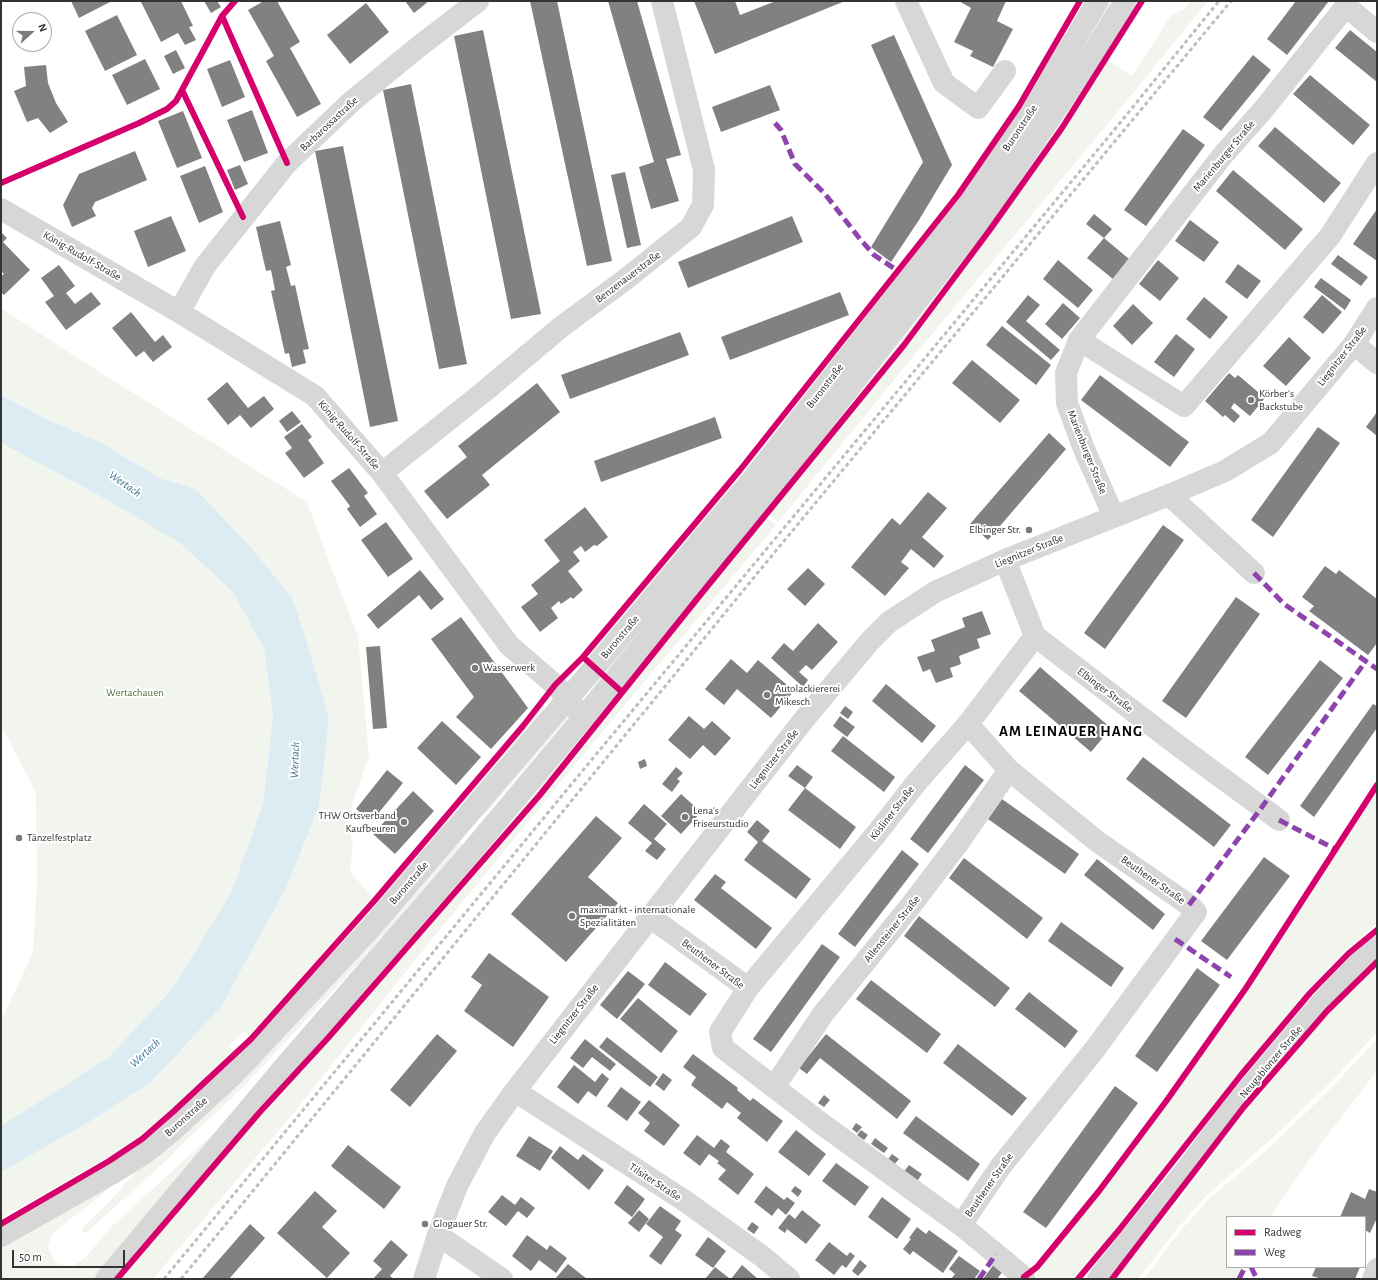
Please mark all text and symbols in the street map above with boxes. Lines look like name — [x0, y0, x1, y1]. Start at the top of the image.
north arrow — [12, 12, 52, 52]
text: N — [36, 22, 49, 33]
street label: Barbarossastraße — [297, 94, 361, 154]
street label: Buronstraße — [1000, 102, 1040, 154]
street label: Marienburger Straße — [1190, 118, 1258, 194]
street label: König-Rudolf-Straße — [41, 228, 123, 284]
street label: Benzenauerstraße — [593, 248, 663, 306]
street label: Liegnitzer Straße — [1314, 323, 1370, 389]
street label: Buronstraße — [803, 361, 847, 411]
place label: Körber's Backstube — [1259, 387, 1303, 413]
marker: Körber's Backstube — [1246, 395, 1256, 405]
street label: König-Rudolf-Straße — [315, 397, 383, 473]
street label: Marienburger Straße — [1064, 408, 1110, 496]
water label: Wertach — [106, 468, 144, 500]
place label: Elbinger Str. — [969, 523, 1021, 537]
marker: Elbinger Str. — [1024, 525, 1034, 535]
street label: Liegnitzer Straße — [993, 531, 1065, 571]
street label: Buronstraße — [598, 612, 642, 662]
place label: Wasserwerk — [483, 661, 535, 675]
marker: Wasserwerk — [470, 663, 480, 673]
street label: Elbinger Straße — [1075, 665, 1135, 715]
place label: Autolackiererei Mikesch — [775, 682, 840, 708]
park label: Wertachauen — [106, 686, 164, 700]
marker: Autolackiererei Mikesch — [762, 690, 772, 700]
district label: AM LEINAUER HANG — [999, 722, 1143, 740]
street label: Liegnitzer Straße — [746, 726, 802, 792]
water label: Wertach — [287, 741, 303, 779]
street label: Kösliner Straße — [867, 783, 917, 843]
place label: Lena's Friseurstudio — [693, 804, 749, 830]
place label: THW Ortsverband Kaufbeuren — [318, 809, 396, 835]
marker: Lena's Friseurstudio — [680, 812, 690, 822]
marker: THW Ortsverband Kaufbeuren — [399, 817, 409, 827]
place label: Tänzelfestplatz — [27, 831, 92, 845]
marker: Tänzelfestplatz — [14, 833, 24, 843]
street label: Beuthener Straße — [1118, 853, 1188, 907]
street label: Buronstraße — [387, 859, 431, 907]
street label: Allensteiner Straße — [861, 893, 923, 965]
place label: maximarkt - internationale Spezialitäten — [580, 903, 695, 929]
marker: maximarkt - internationale Spezialitäten — [567, 911, 577, 921]
street label: Beuthener Straße — [679, 936, 747, 992]
street label: Liegnitzer Straße — [546, 981, 602, 1047]
street label: Neugablonzer Straße — [1237, 1023, 1305, 1101]
water label: Wertach — [127, 1035, 163, 1071]
street label: Buronstraße — [162, 1094, 210, 1140]
street label: Beuthener Straße — [962, 1150, 1016, 1220]
street label: Tilsiter Straße — [626, 1160, 684, 1204]
legend — [1226, 1216, 1366, 1268]
place label: Glogauer Str. — [433, 1217, 488, 1231]
marker: Glogauer Str. — [420, 1219, 430, 1229]
text: Radweg — [1264, 1226, 1301, 1238]
scale bar — [14, 1242, 127, 1268]
text: Weg — [1264, 1246, 1285, 1258]
text: 50 m — [19, 1251, 42, 1263]

